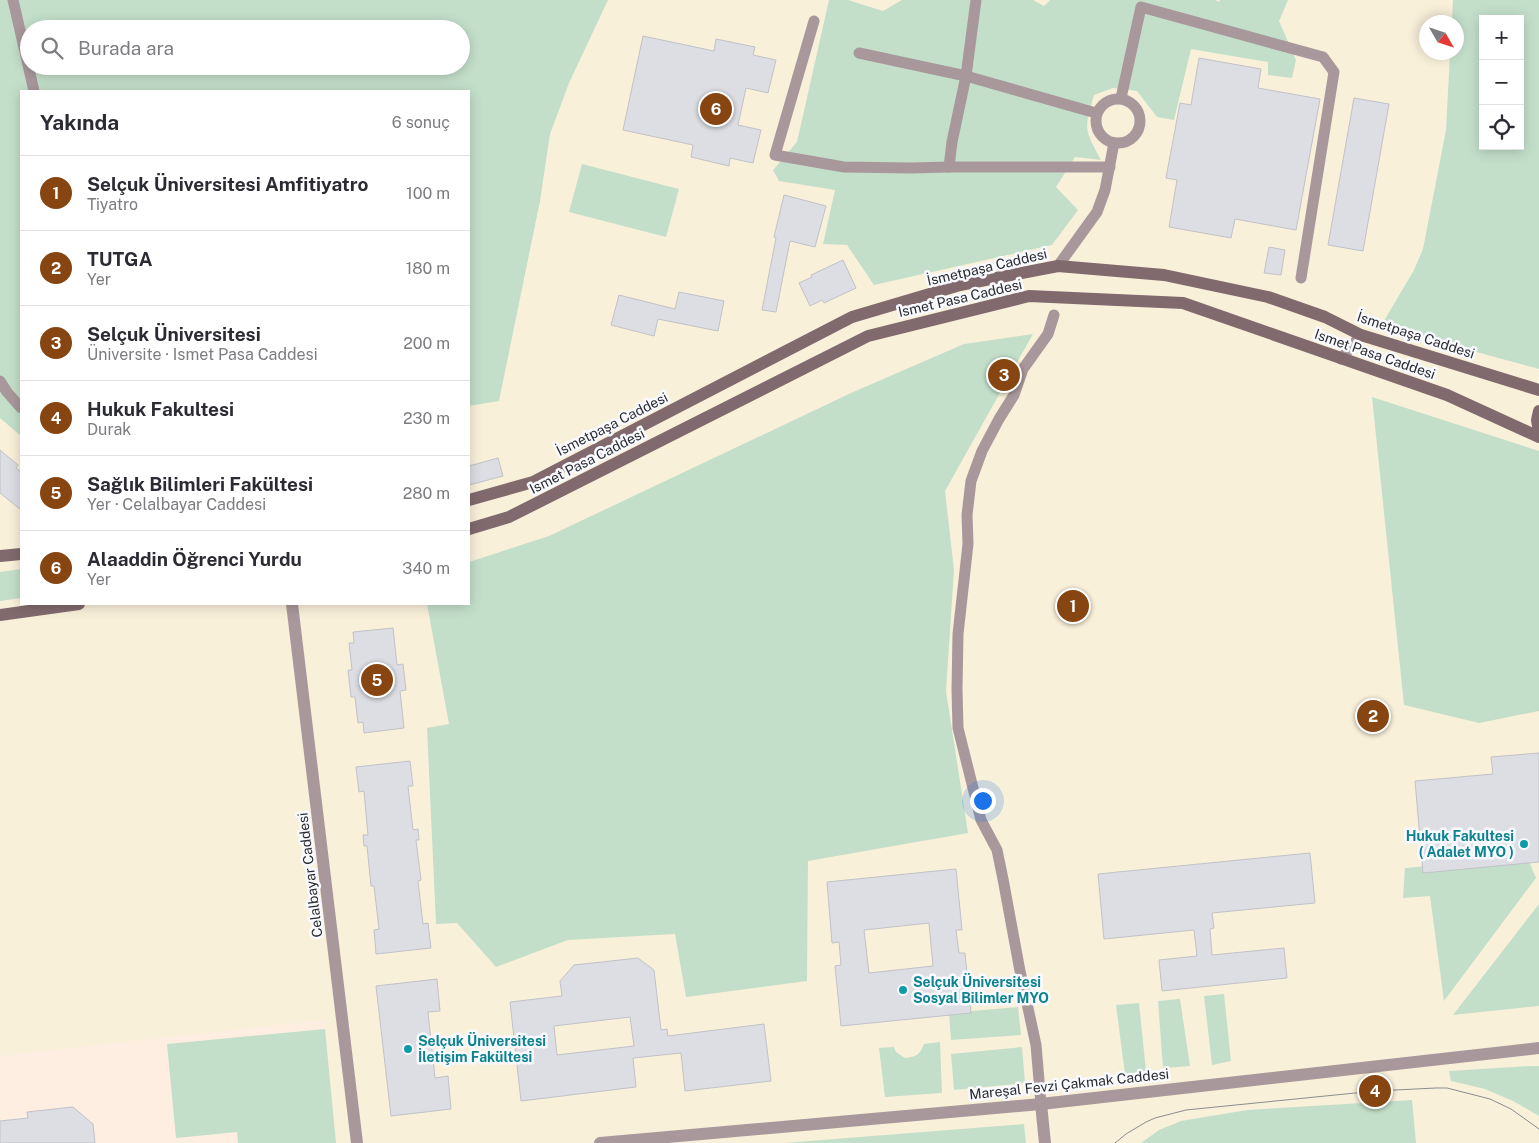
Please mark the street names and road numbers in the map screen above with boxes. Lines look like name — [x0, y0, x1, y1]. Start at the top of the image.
street label: İsmetpaşa Caddesi — [925, 243, 1049, 289]
street label: Ismet Pasa Caddesi — [896, 276, 1024, 320]
street label: İsmetpaşa Caddesi — [1355, 307, 1477, 362]
street label: Ismet Pasa Caddesi — [1313, 326, 1437, 382]
street label: İsmetpaşa Caddesi — [553, 387, 670, 459]
street label: Ismet Pasa Caddesi — [527, 425, 647, 497]
street label: Celalbayar Caddesi — [294, 812, 326, 938]
street label: Mareşal Fevzi Çakmak Caddesi — [968, 1066, 1170, 1102]

